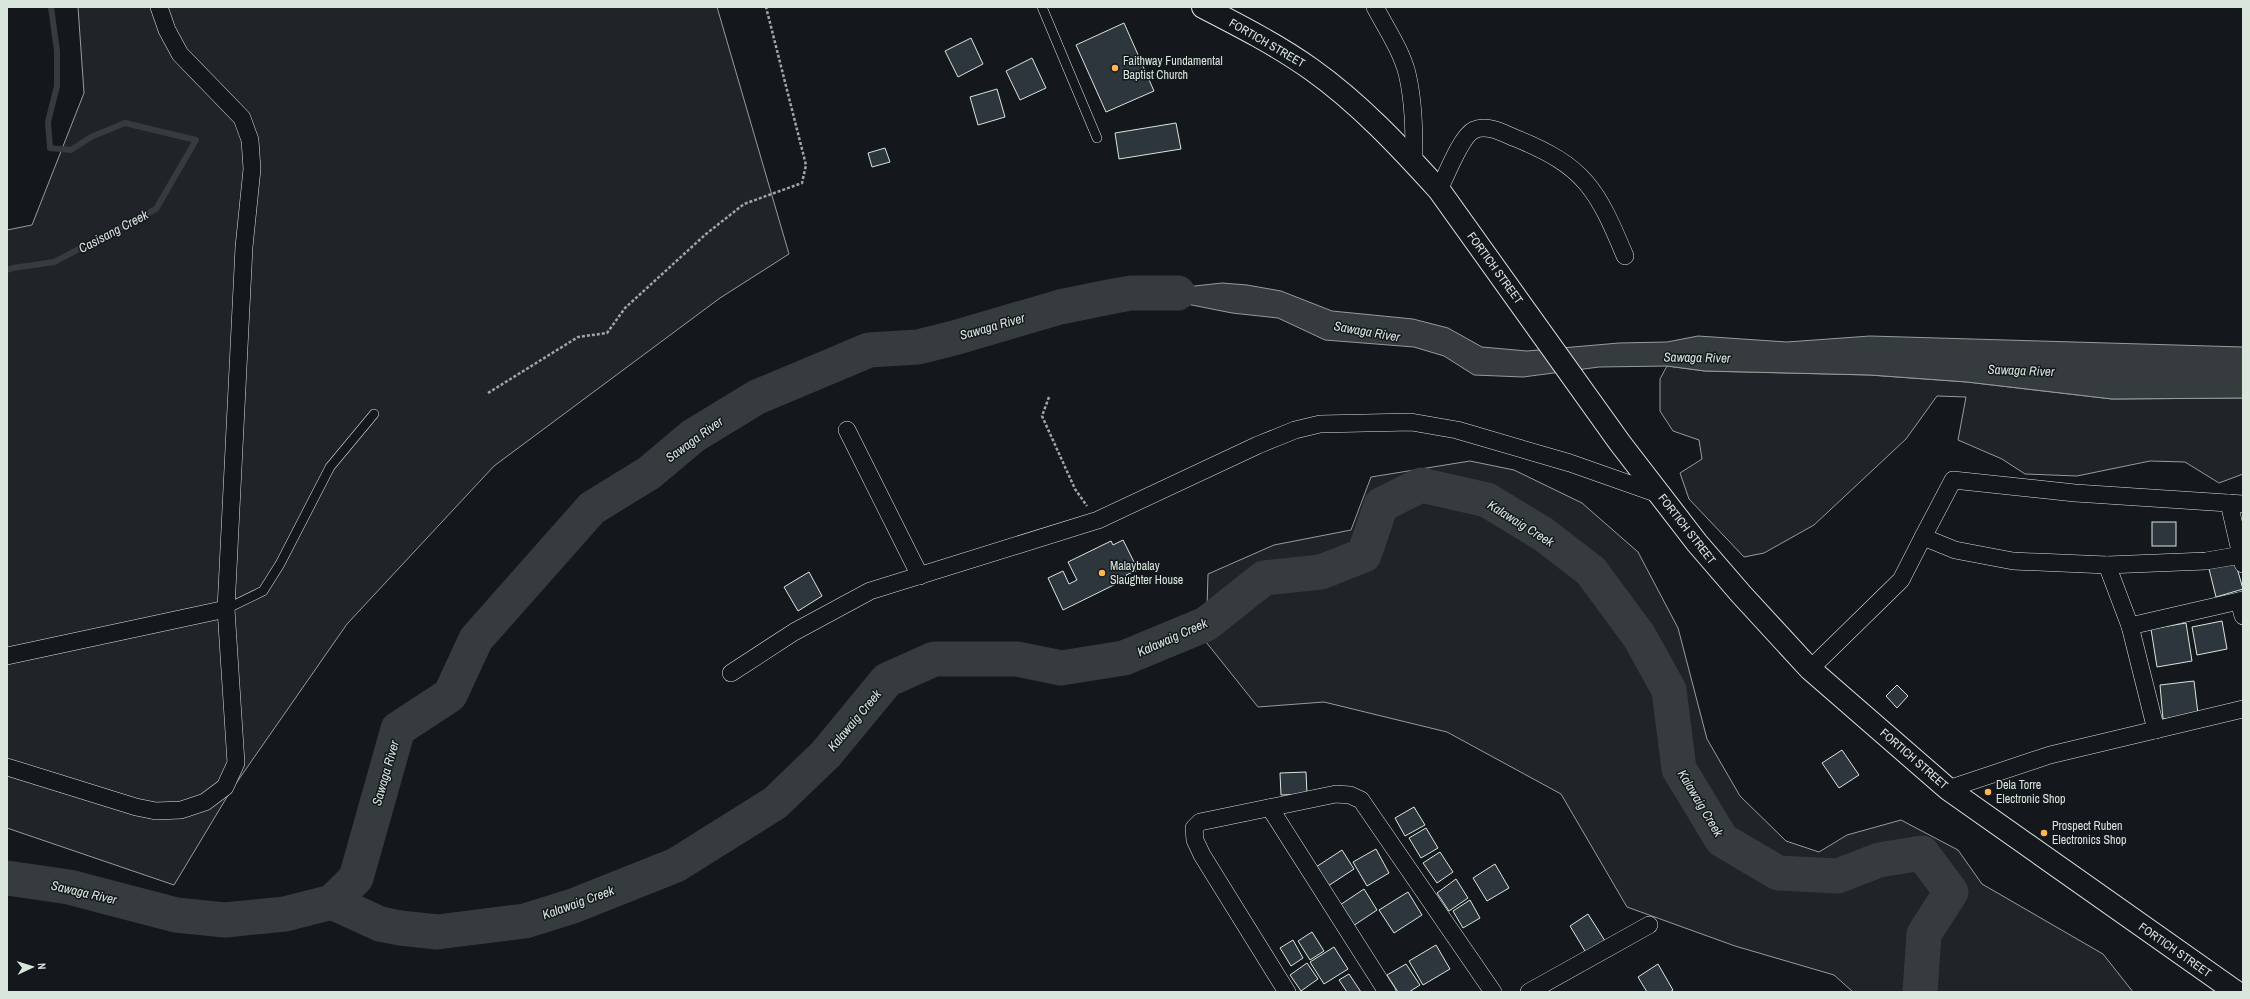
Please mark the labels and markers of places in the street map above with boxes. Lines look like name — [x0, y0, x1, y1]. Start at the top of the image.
place label: Faithway Fundamental Baptist Church — [1123, 53, 1223, 83]
marker: Faithway Fundamental Baptist Church — [1110, 63, 1120, 73]
place label: Malaybalay Slaughter House — [1110, 558, 1183, 588]
marker: Malaybalay Slaughter House — [1097, 568, 1107, 578]
place label: Dela Torre Electronic Shop — [1996, 777, 2065, 807]
marker: Dela Torre Electronic Shop — [1983, 787, 1993, 797]
place label: Prospect Ruben Electronics Shop — [2052, 818, 2126, 848]
marker: Prospect Ruben Electronics Shop — [2039, 828, 2049, 838]

